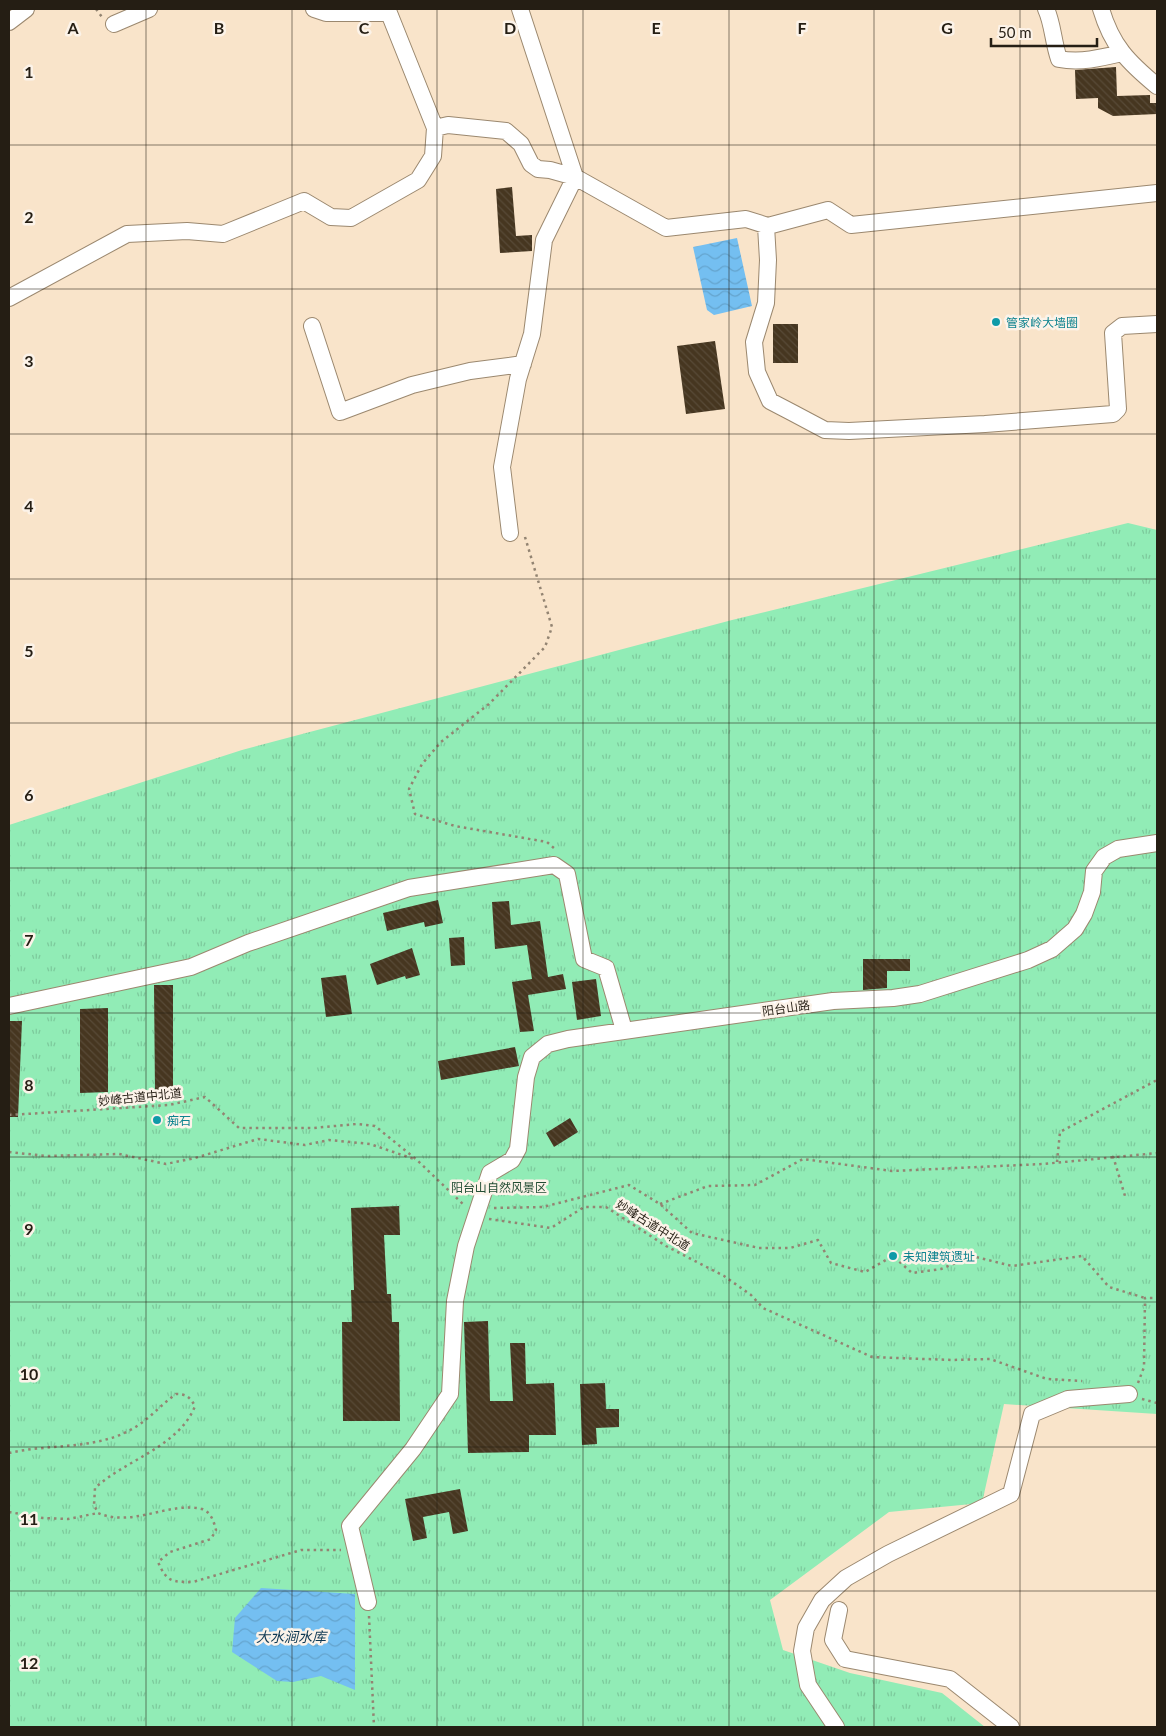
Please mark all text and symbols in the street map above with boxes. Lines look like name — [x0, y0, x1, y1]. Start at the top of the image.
scale bar — [991, 15, 1097, 47]
text: A — [66, 18, 79, 37]
text: B — [214, 18, 224, 37]
text: C — [359, 18, 370, 37]
text: D — [504, 18, 516, 37]
text: E — [651, 18, 661, 37]
text: F — [797, 18, 807, 37]
text: G — [941, 18, 953, 37]
text: 50 m — [998, 23, 1032, 41]
text: 1 — [24, 62, 34, 81]
text: 2 — [24, 207, 34, 226]
place label: 管家岭大墙圈 — [1006, 315, 1078, 330]
marker: 管家岭大墙圈 — [990, 316, 1002, 328]
text: 3 — [24, 351, 34, 370]
text: 4 — [24, 496, 34, 515]
text: 5 — [24, 641, 34, 660]
text: 6 — [24, 785, 34, 804]
text: 7 — [24, 930, 34, 949]
street label: 阳台山路 — [761, 997, 811, 1019]
text: 8 — [24, 1075, 34, 1094]
street label: 妙峰古道中北道 — [97, 1085, 183, 1109]
place label: 痴石 — [167, 1113, 191, 1128]
marker: 痴石 — [151, 1114, 163, 1126]
park label: 阳台山自然风景区 — [451, 1180, 547, 1195]
street label: 妙峰古道中北道 — [613, 1196, 693, 1254]
text: 9 — [24, 1219, 34, 1238]
place label: 未知建筑遗址 — [903, 1249, 975, 1264]
marker: 未知建筑遗址 — [887, 1250, 899, 1262]
text: 10 — [20, 1364, 38, 1383]
text: 11 — [20, 1509, 38, 1528]
water label: 大水涧水库 — [256, 1628, 328, 1645]
text: 12 — [20, 1653, 38, 1672]

